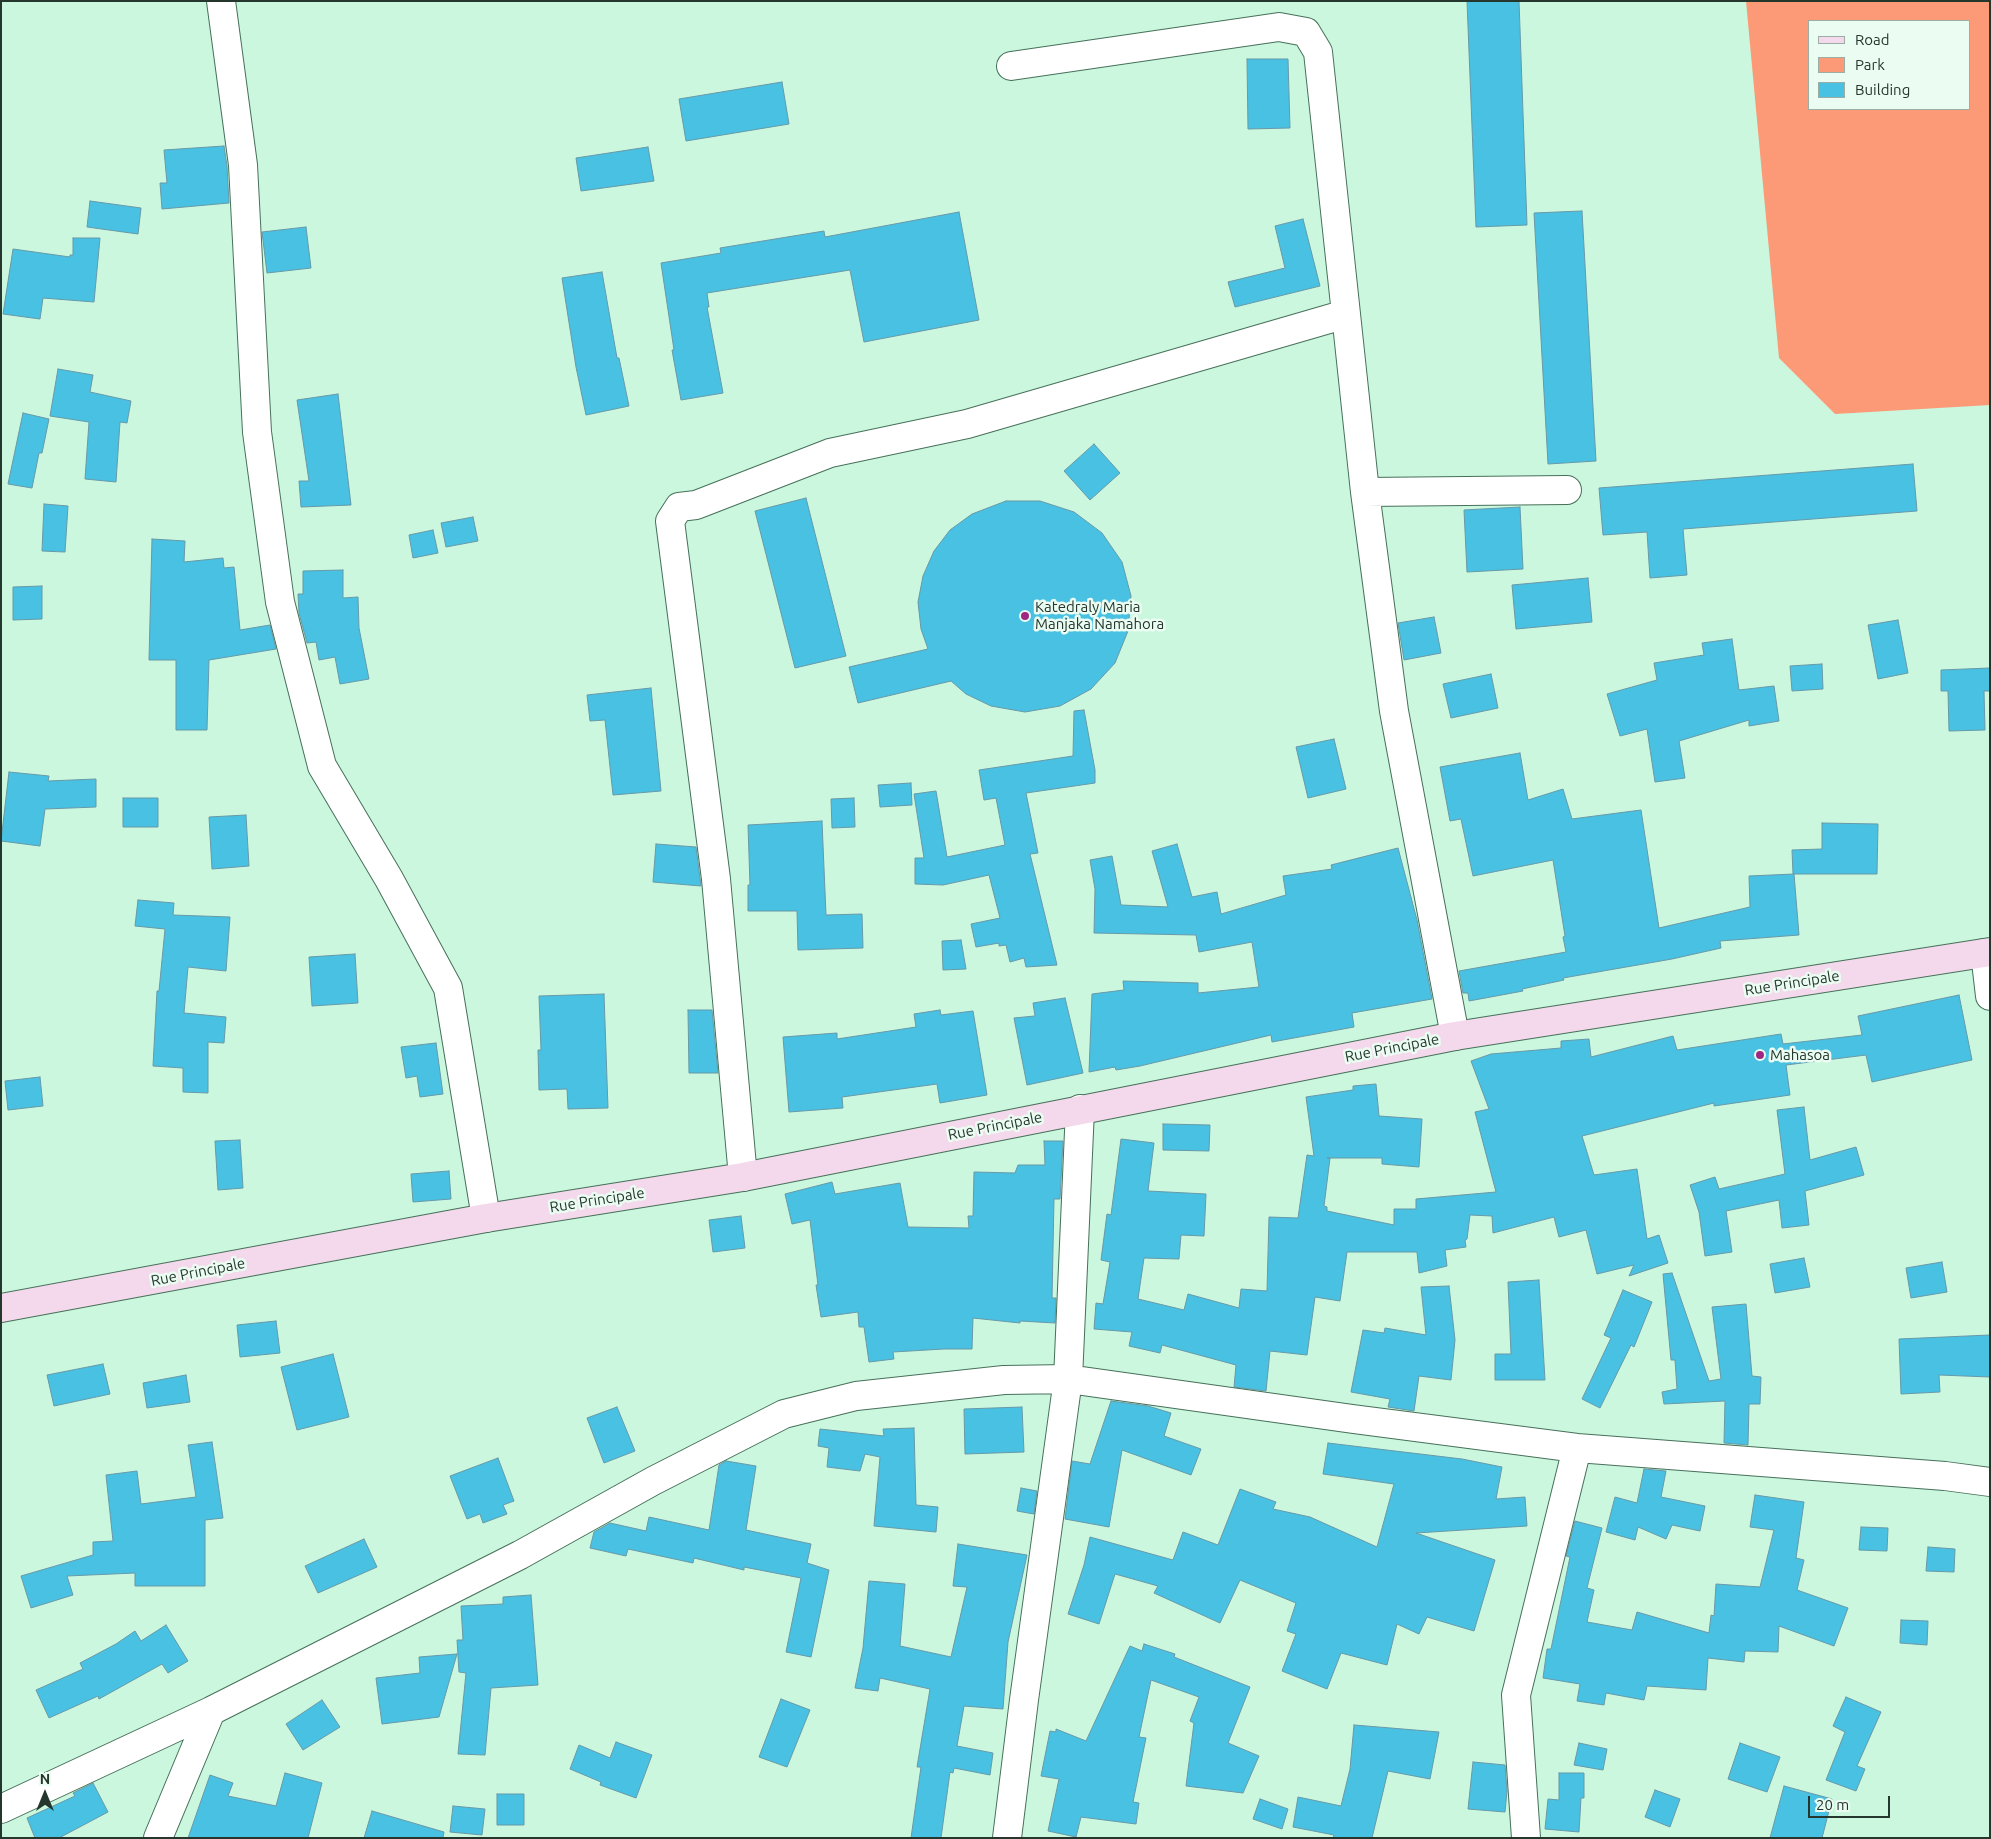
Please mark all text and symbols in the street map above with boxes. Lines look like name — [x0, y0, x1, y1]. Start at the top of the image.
legend — [1808, 20, 1971, 110]
text: Road — [1855, 31, 1890, 48]
text: Park — [1855, 56, 1885, 73]
text: Building — [1855, 81, 1910, 98]
place label: Katedraly Maria Manjaka Namahora — [1035, 598, 1164, 633]
marker: Katedraly Maria Manjaka Namahora — [1019, 610, 1031, 622]
street label: Rue Principale — [1743, 967, 1841, 999]
street label: Rue Principale — [1343, 1030, 1441, 1066]
place label: Mahasoa — [1770, 1046, 1830, 1064]
marker: Mahasoa — [1754, 1049, 1766, 1061]
street label: Rue Principale — [946, 1108, 1044, 1144]
street label: Rue Principale — [548, 1184, 646, 1216]
street label: Rue Principale — [149, 1254, 247, 1290]
north arrow — [20, 1769, 70, 1819]
text: N — [40, 1771, 50, 1787]
scale bar — [1811, 1786, 1894, 1818]
text: 20 m — [1816, 1796, 1849, 1813]

